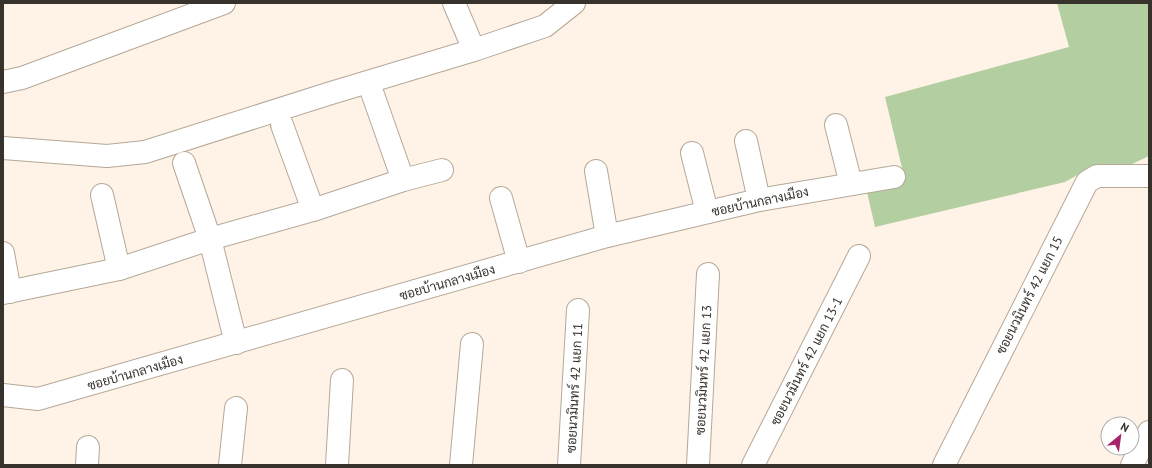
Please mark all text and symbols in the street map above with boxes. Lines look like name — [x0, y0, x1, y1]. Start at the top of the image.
street label: ซอยบ้านกลางเมือง — [710, 182, 810, 220]
street label: ซอยนวมินทร์ 42 แยก 15 — [991, 233, 1067, 357]
street label: ซอยบ้านกลางเมือง — [397, 260, 497, 304]
street label: ซอยนวมินทร์ 42 แยก 13-1 — [766, 294, 846, 428]
street label: ซอยนวมินทร์ 42 แยก 13 — [691, 304, 715, 436]
street label: ซอยนวมินทร์ 42 แยก 11 — [562, 322, 586, 454]
street label: ซอยบ้านกลางเมือง — [85, 350, 185, 394]
north arrow — [1100, 416, 1140, 456]
text: N — [1118, 419, 1131, 435]

